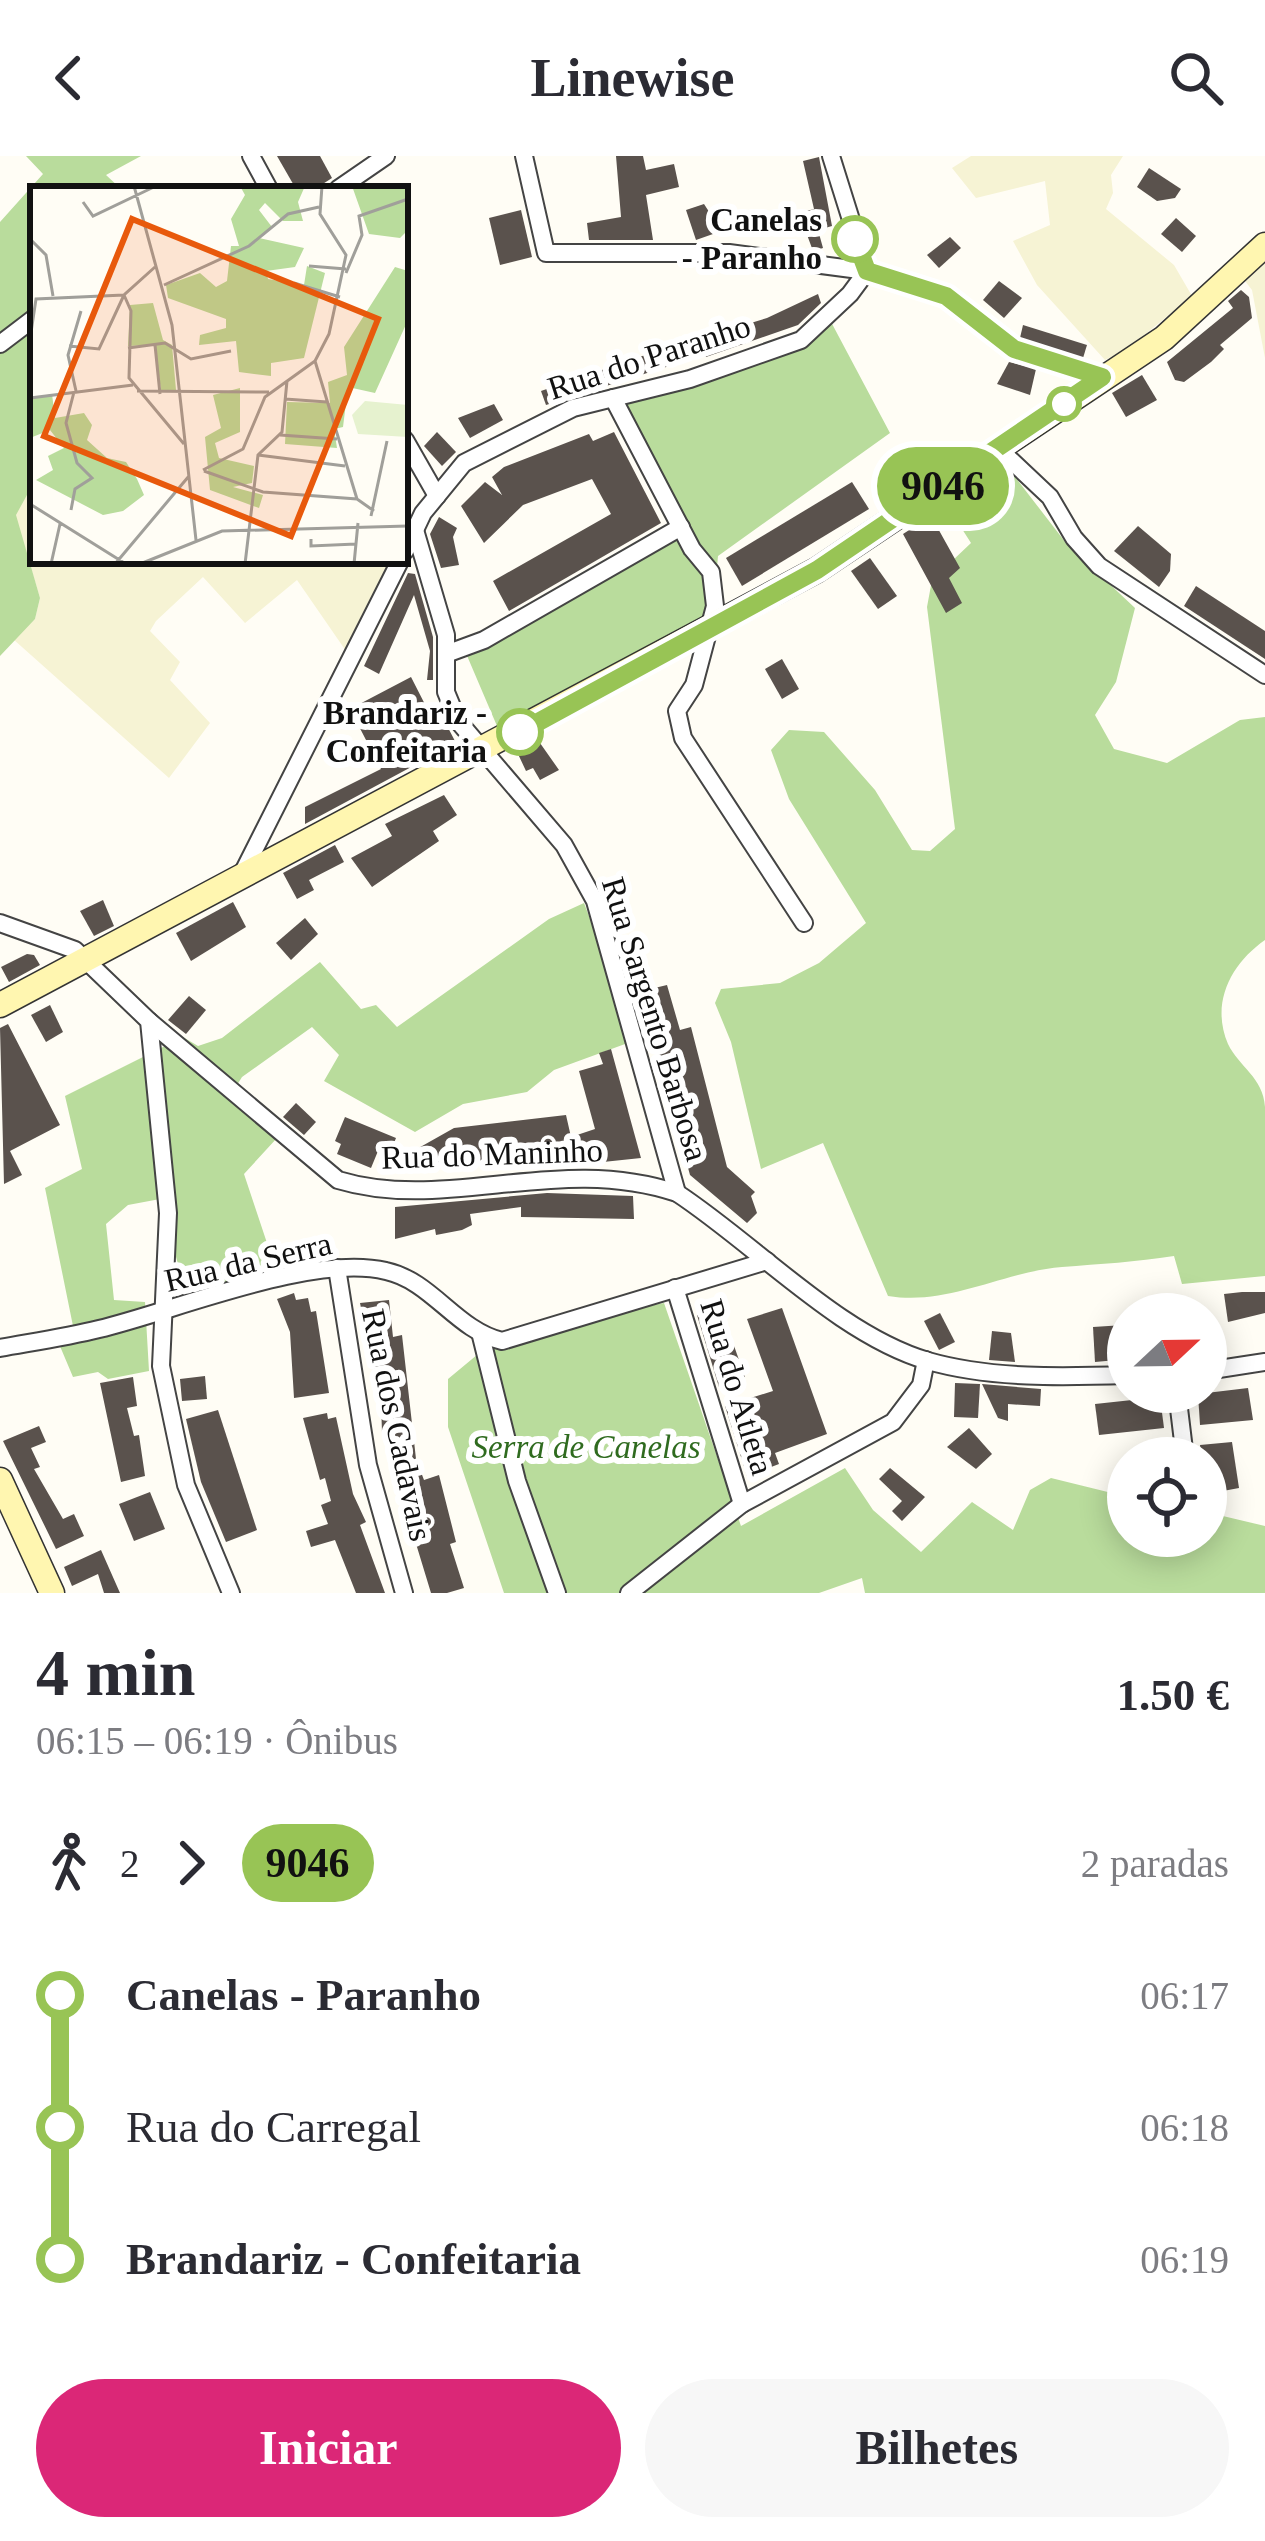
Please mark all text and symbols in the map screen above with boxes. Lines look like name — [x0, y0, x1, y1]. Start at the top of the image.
icon: back — [36, 45, 102, 111]
icon: search — [1163, 45, 1229, 111]
text: Linewise — [530, 48, 735, 108]
inset map — [30, 186, 408, 564]
place label: Canelas - Paranho — [682, 202, 822, 276]
marker: Canelas - Paranho — [833, 217, 877, 261]
street label: Rua do Paranho — [543, 307, 755, 407]
unlabelled marker — [1048, 388, 1080, 420]
line badge: 9046 — [859, 447, 1027, 525]
text: 9046 — [901, 463, 985, 509]
place label: Brandariz - Confeitaria — [323, 695, 487, 769]
marker: Brandariz - Confeitaria — [498, 710, 542, 754]
street label: Rua Sargento Barbosa — [595, 873, 715, 1165]
street label: Rua do Maninho — [381, 1132, 603, 1176]
street label: Rua da Serra — [161, 1225, 335, 1299]
north arrow — [1107, 1293, 1227, 1413]
map controls — [1107, 1293, 1227, 1557]
street label: Rua do Atleta — [693, 1295, 781, 1479]
street label: Rua dos Cadavais — [355, 1306, 439, 1544]
park label: Serra de Canelas — [471, 1429, 701, 1465]
button: locate — [1107, 1437, 1227, 1557]
text: 4 min — [36, 1636, 196, 1709]
text: 1.50 € — [1117, 1670, 1229, 1720]
text: 06:15 – 06:19 · Ônibus — [36, 1719, 398, 1762]
icon: walk — [36, 1830, 102, 1896]
icon: forward — [158, 1830, 224, 1896]
text: 9046 — [266, 1840, 350, 1886]
text: 2 — [120, 1842, 140, 1885]
text: 2 paradas — [1081, 1842, 1229, 1885]
text: Canelas - Paranho — [126, 1970, 481, 2020]
text: 06:17 — [1140, 1974, 1229, 2017]
text: Rua do Carregal — [126, 2102, 421, 2152]
text: 06:18 — [1140, 2106, 1229, 2149]
text: Brandariz - Confeitaria — [126, 2234, 581, 2284]
text: 06:19 — [1140, 2238, 1229, 2281]
button: Iniciar — [36, 2379, 621, 2517]
button: Bilhetes — [645, 2379, 1229, 2517]

